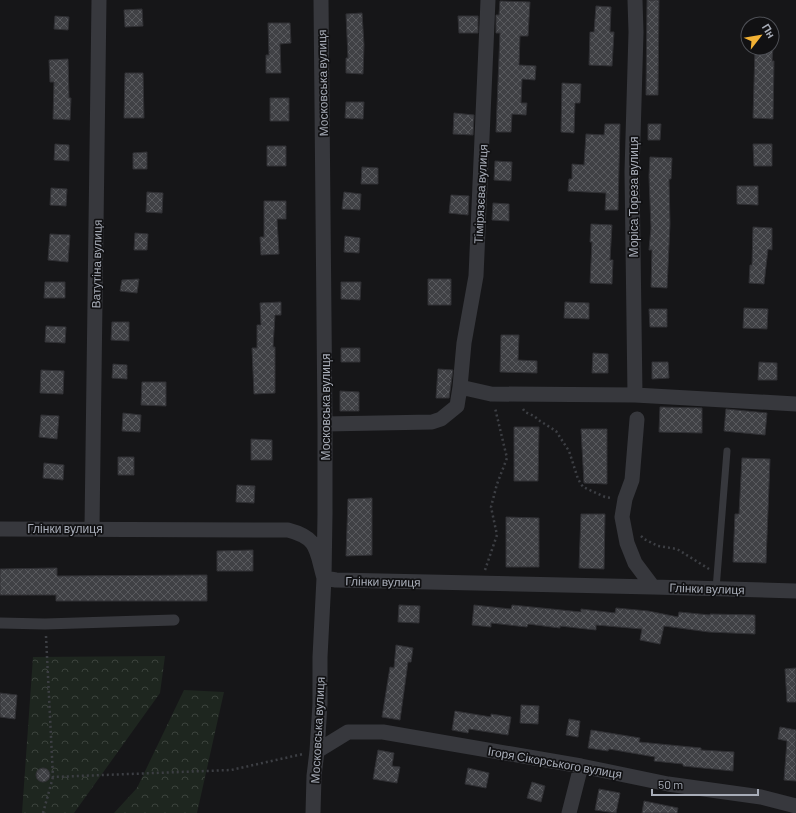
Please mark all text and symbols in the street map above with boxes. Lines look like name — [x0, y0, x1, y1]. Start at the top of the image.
north arrow — [740, 16, 780, 56]
text: Пн — [760, 21, 778, 40]
street label: Московська вулиця — [314, 29, 331, 137]
street label: Моріса Тореза вулиця — [626, 137, 641, 257]
street label: Тімірязєва вулиця — [470, 144, 491, 244]
street label: Ватутіна вулиця — [88, 219, 105, 309]
street label: Московська вулиця — [318, 354, 333, 460]
street label: Глінки вулиця — [27, 521, 103, 536]
street label: Глінки вулиця — [345, 573, 421, 590]
street label: Глінки вулиця — [669, 580, 745, 597]
street label: Московська вулиця — [307, 676, 328, 784]
street label: Ігоря Сікорського вулиця — [487, 743, 623, 782]
scale bar — [652, 771, 758, 797]
text: 50 m — [658, 777, 683, 791]

